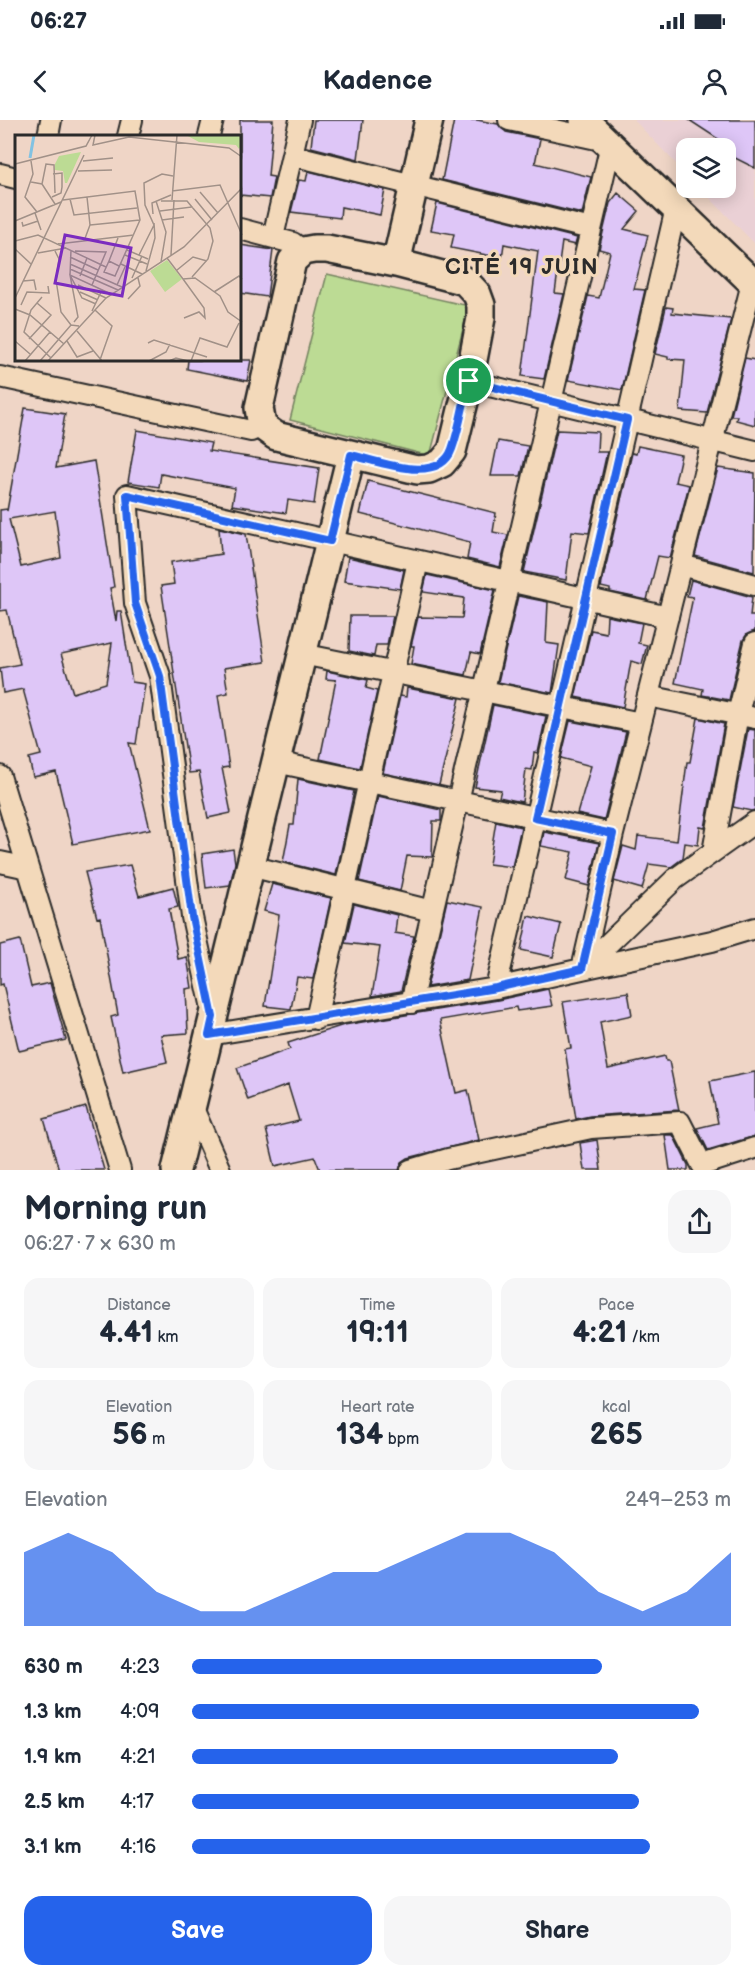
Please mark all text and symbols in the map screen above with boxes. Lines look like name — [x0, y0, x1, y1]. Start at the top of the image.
text: 06:27 — [30, 8, 87, 35]
icon: back — [24, 65, 57, 98]
text: Kadence — [323, 65, 432, 97]
icon: person — [698, 65, 731, 98]
inset map — [15, 135, 242, 362]
map controls — [676, 138, 736, 198]
button: layers — [676, 138, 736, 198]
district label: CITÉ 19 JUIN — [445, 252, 599, 281]
pin — [443, 355, 494, 406]
icon: arrive — [452, 364, 485, 397]
text: Morning run — [24, 1189, 207, 1229]
button: share — [668, 1190, 731, 1253]
text: 06:27 · 7 × 630 m — [24, 1232, 176, 1256]
text: Distance — [107, 1296, 171, 1315]
text: Time — [360, 1296, 395, 1315]
text: Pace — [598, 1296, 634, 1315]
text: 4.41 — [99, 1315, 153, 1351]
text: 19:11 — [346, 1315, 409, 1351]
text: 4:21 — [572, 1315, 627, 1351]
text: km — [153, 1328, 179, 1347]
text: /km — [627, 1328, 660, 1347]
text: Elevation — [105, 1398, 172, 1417]
text: Heart rate — [341, 1398, 414, 1417]
text: kcal — [602, 1398, 631, 1417]
text: 56 — [112, 1417, 148, 1453]
text: 134 — [336, 1417, 383, 1453]
text: 265 — [589, 1417, 643, 1453]
text: m — [148, 1430, 165, 1449]
text: bpm — [383, 1430, 419, 1449]
text: Elevation — [24, 1488, 107, 1512]
text: 249–253 m — [625, 1488, 731, 1512]
text: 630 m — [24, 1655, 83, 1679]
text: 4:23 — [120, 1655, 160, 1679]
text: 1.3 km — [24, 1700, 81, 1724]
text: 4:09 — [120, 1700, 160, 1724]
text: 1.9 km — [24, 1745, 81, 1769]
text: 4:21 — [120, 1745, 155, 1769]
text: 2.5 km — [24, 1790, 85, 1814]
text: 4:17 — [120, 1790, 154, 1814]
text: 3.1 km — [24, 1835, 81, 1859]
text: 4:16 — [120, 1835, 156, 1859]
button: Save — [24, 1896, 372, 1965]
button: Share — [384, 1896, 731, 1965]

